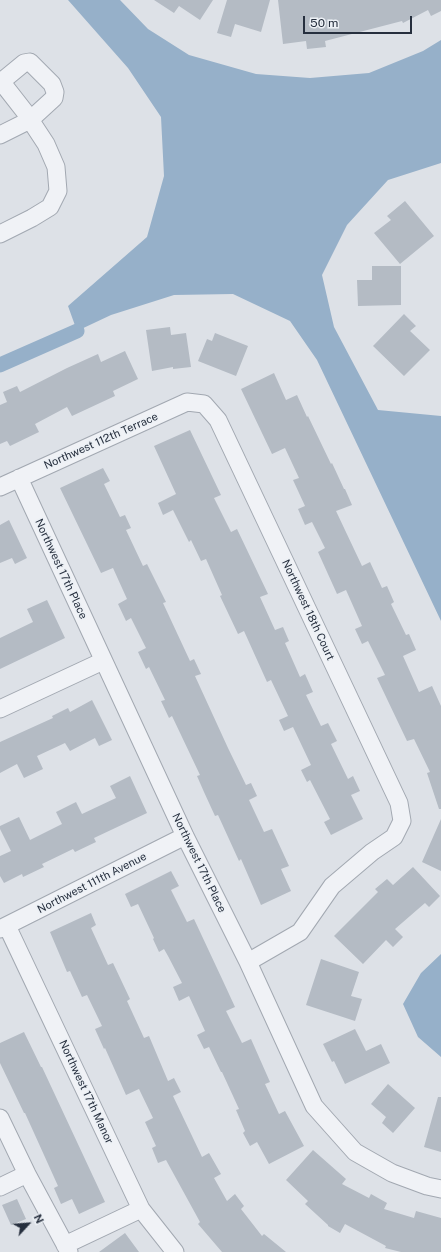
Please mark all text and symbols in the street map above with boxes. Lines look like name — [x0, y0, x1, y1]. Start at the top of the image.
scale bar — [305, 8, 414, 34]
text: 50 m — [310, 16, 338, 30]
street label: Northwest 112th Terrace — [42, 410, 160, 472]
street label: Northwest 17th Place — [32, 517, 90, 621]
street label: Northwest 18th Court — [279, 558, 337, 662]
street label: Northwest 17th Place — [169, 811, 229, 915]
street label: Northwest 111th Avenue — [35, 850, 149, 916]
street label: Northwest 17th Manor — [56, 1038, 116, 1146]
north arrow — [8, 1204, 48, 1244]
text: N — [32, 1212, 46, 1225]

